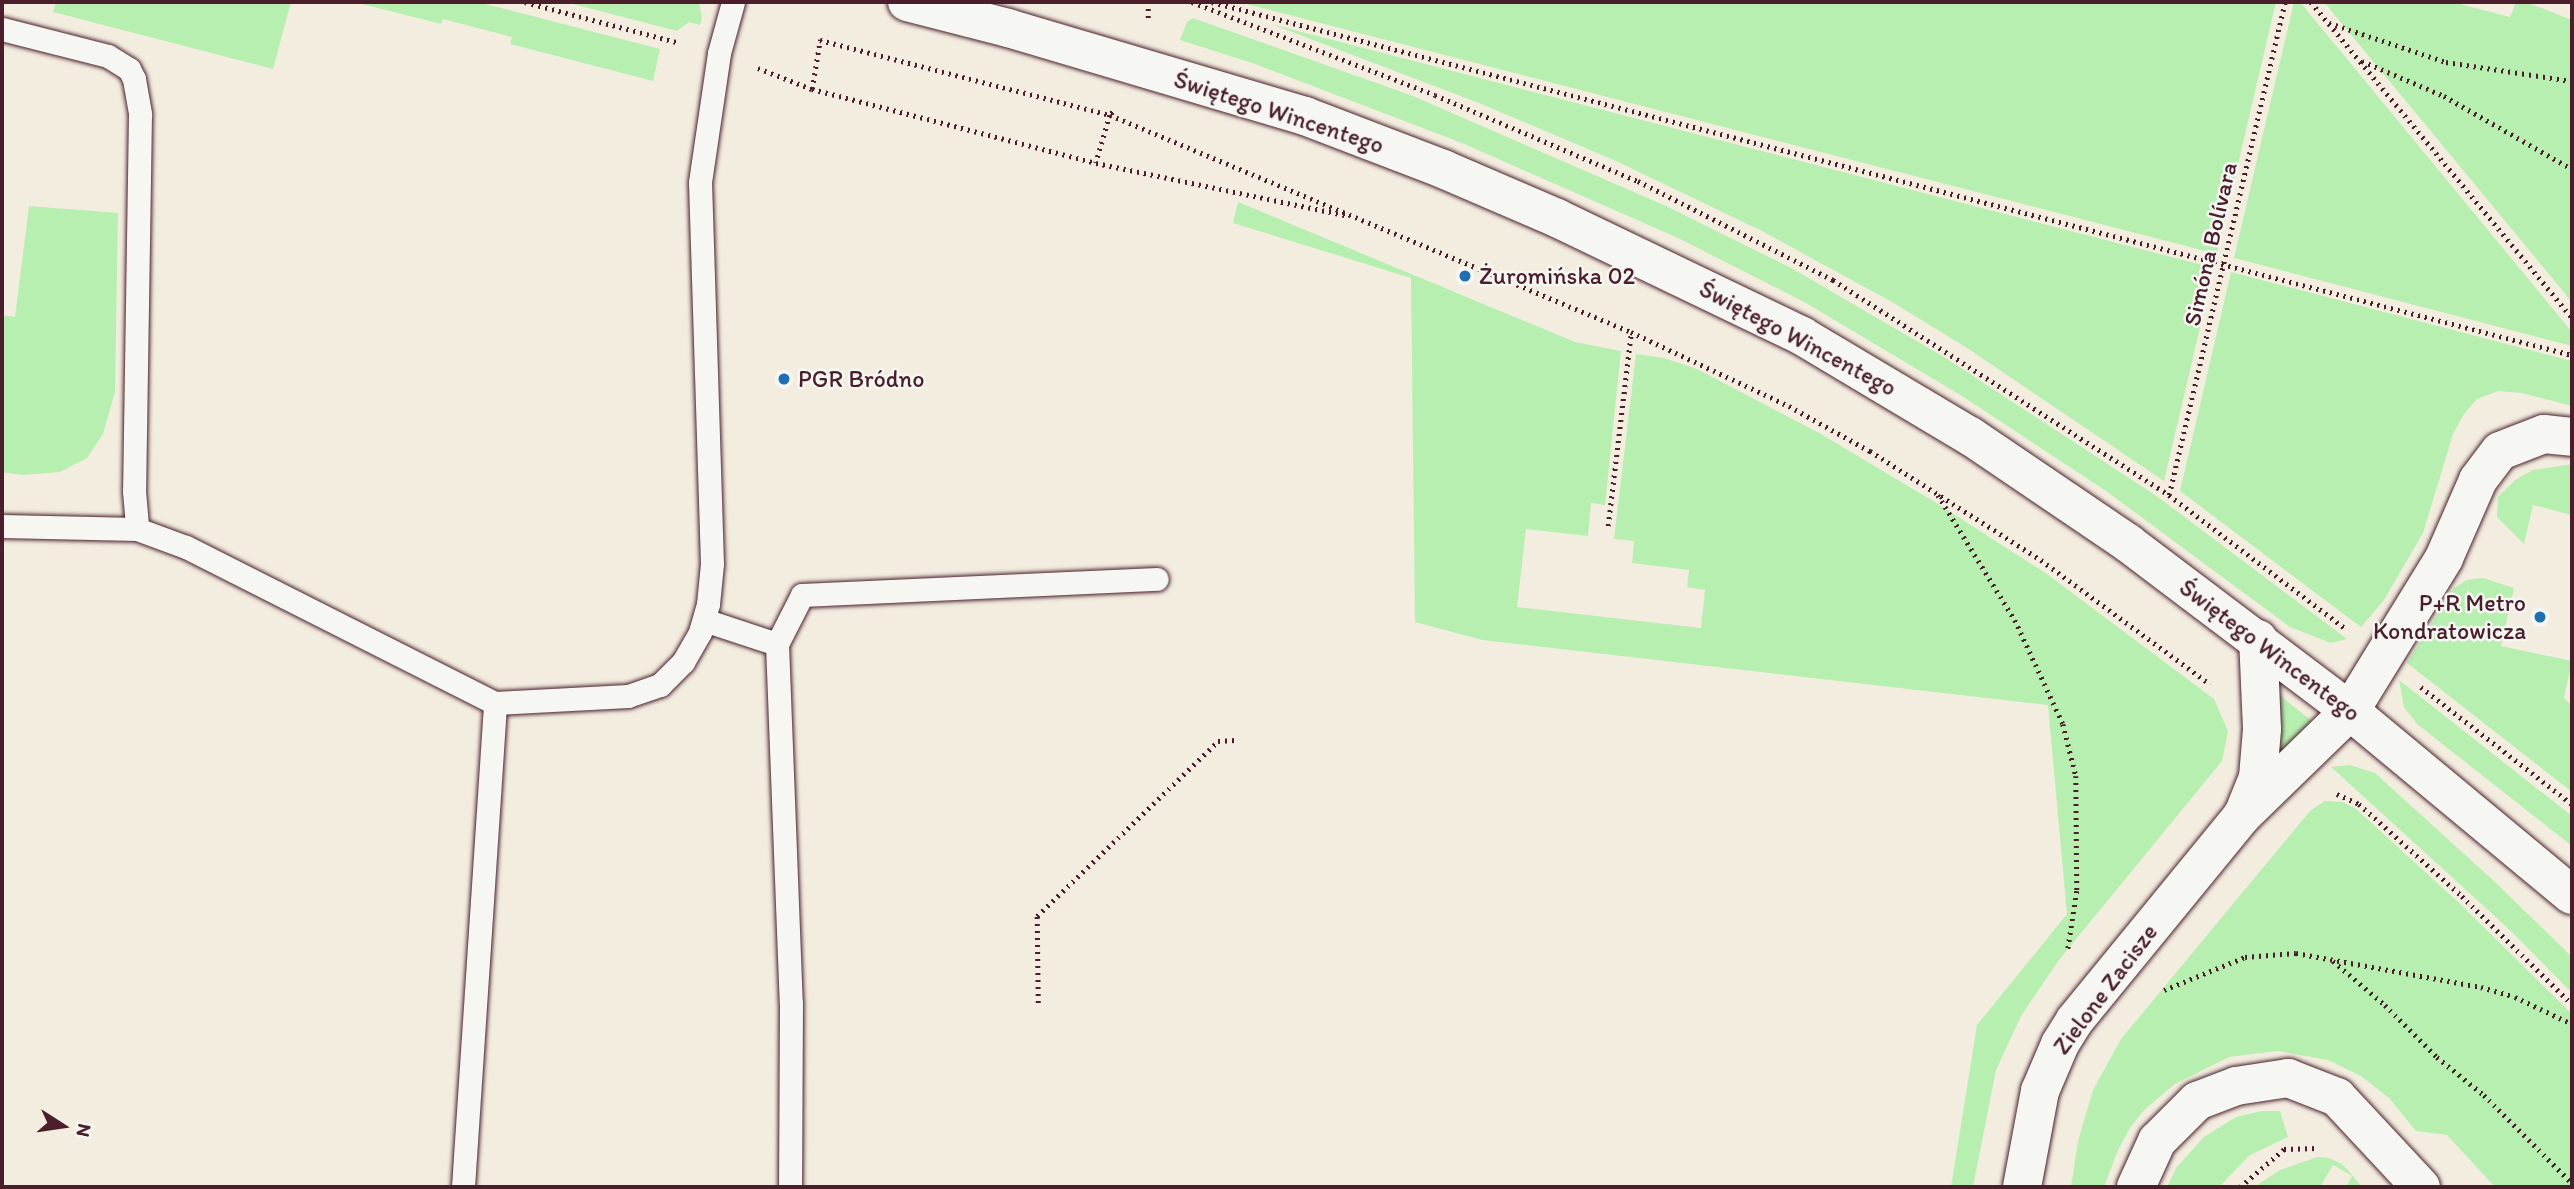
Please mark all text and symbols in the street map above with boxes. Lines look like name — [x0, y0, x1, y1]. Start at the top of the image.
street label: Świętego Wincentego — [1170, 64, 1388, 160]
street label: Simóna Bolívara — [2177, 159, 2243, 329]
place label: Żuromińska 02 — [1479, 262, 1635, 290]
marker: Żuromińska 02 — [1457, 268, 1473, 284]
street label: Świętego Wincentego — [1695, 274, 1901, 402]
place label: PGR Bródno — [798, 365, 925, 393]
marker: PGR Bródno — [776, 371, 792, 387]
street label: Świętego Wincentego — [2174, 573, 2366, 727]
place label: P+R Metro Kondratowicza — [2373, 589, 2526, 645]
marker: P+R Metro Kondratowicza — [2532, 609, 2548, 625]
street label: Zielone Zacisze — [2046, 918, 2164, 1060]
north arrow — [28, 1091, 98, 1161]
text: N — [71, 1122, 97, 1139]

